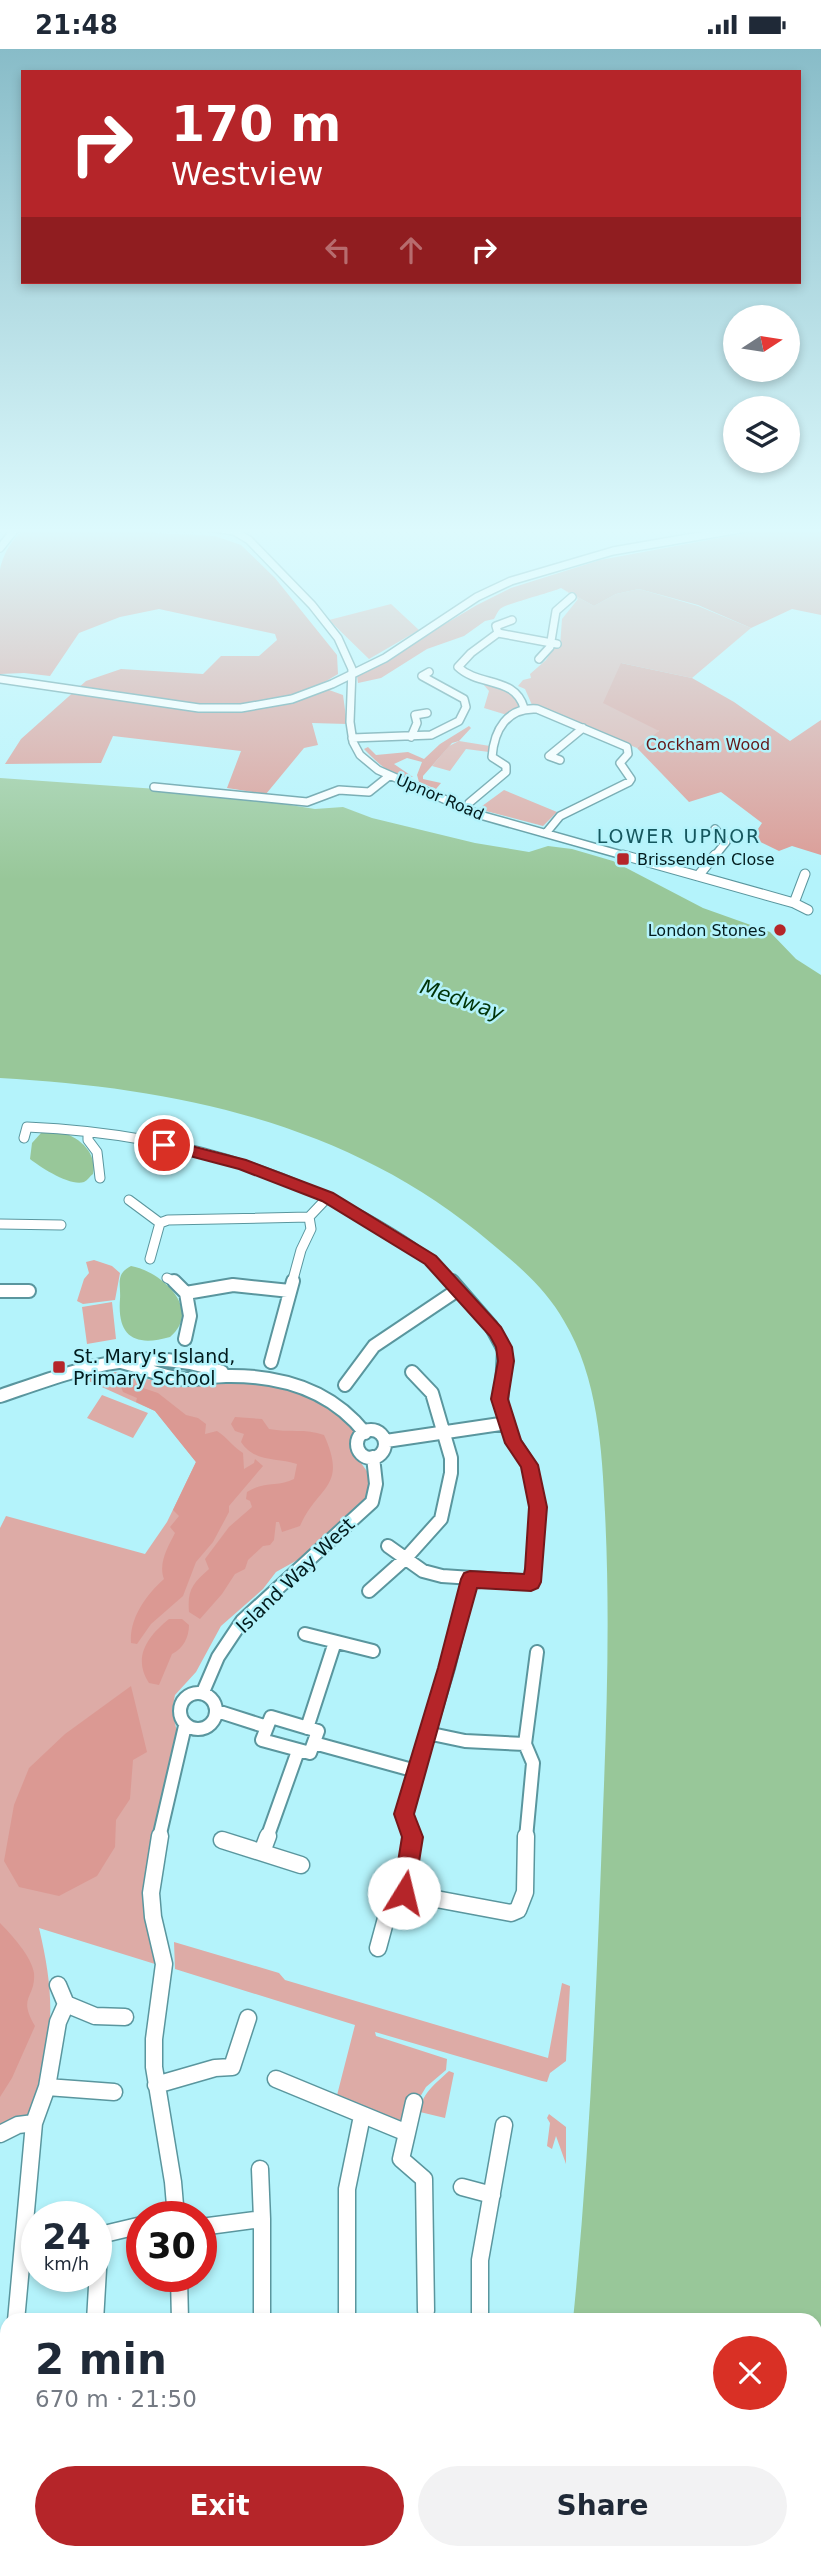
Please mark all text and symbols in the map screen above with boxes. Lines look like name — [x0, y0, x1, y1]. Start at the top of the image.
text: 21:48 — [35, 10, 118, 40]
text: 170 m — [171, 96, 341, 153]
icon: right — [56, 98, 147, 189]
text: Westview — [171, 155, 323, 193]
icon: left — [319, 231, 357, 269]
icon: ahead — [392, 231, 430, 269]
icon: right — [465, 231, 503, 269]
north arrow — [723, 305, 800, 381]
map controls — [723, 305, 800, 473]
button: layers — [723, 396, 800, 473]
park label: Cockham Wood — [646, 735, 770, 754]
street label: Upnor Road — [393, 770, 487, 824]
district label: LOWER UPNOR — [597, 825, 761, 847]
place label: Brissenden Close — [637, 850, 774, 869]
marker: Brissenden Close — [615, 851, 631, 867]
place label: London Stones — [648, 921, 766, 940]
marker: London Stones — [772, 922, 788, 938]
water label: Medway — [417, 975, 508, 1026]
pin — [134, 1115, 194, 1175]
icon: arrive — [145, 1126, 183, 1164]
place label: St. Mary's Island, Primary School — [73, 1345, 235, 1389]
marker: St. Mary's Island, Primary School — [51, 1359, 67, 1375]
street label: Island Way West — [231, 1513, 359, 1637]
position arrow — [367, 1856, 441, 1930]
speed limit sign: 30 — [126, 2201, 217, 2292]
text: 24 — [42, 2217, 91, 2257]
text: km/h — [44, 2253, 89, 2274]
text: 2 min — [35, 2335, 167, 2384]
button: close — [713, 2336, 787, 2410]
text: 670 m · 21:50 — [35, 2386, 197, 2412]
button: Exit — [35, 2466, 404, 2546]
button: Share — [418, 2466, 787, 2546]

